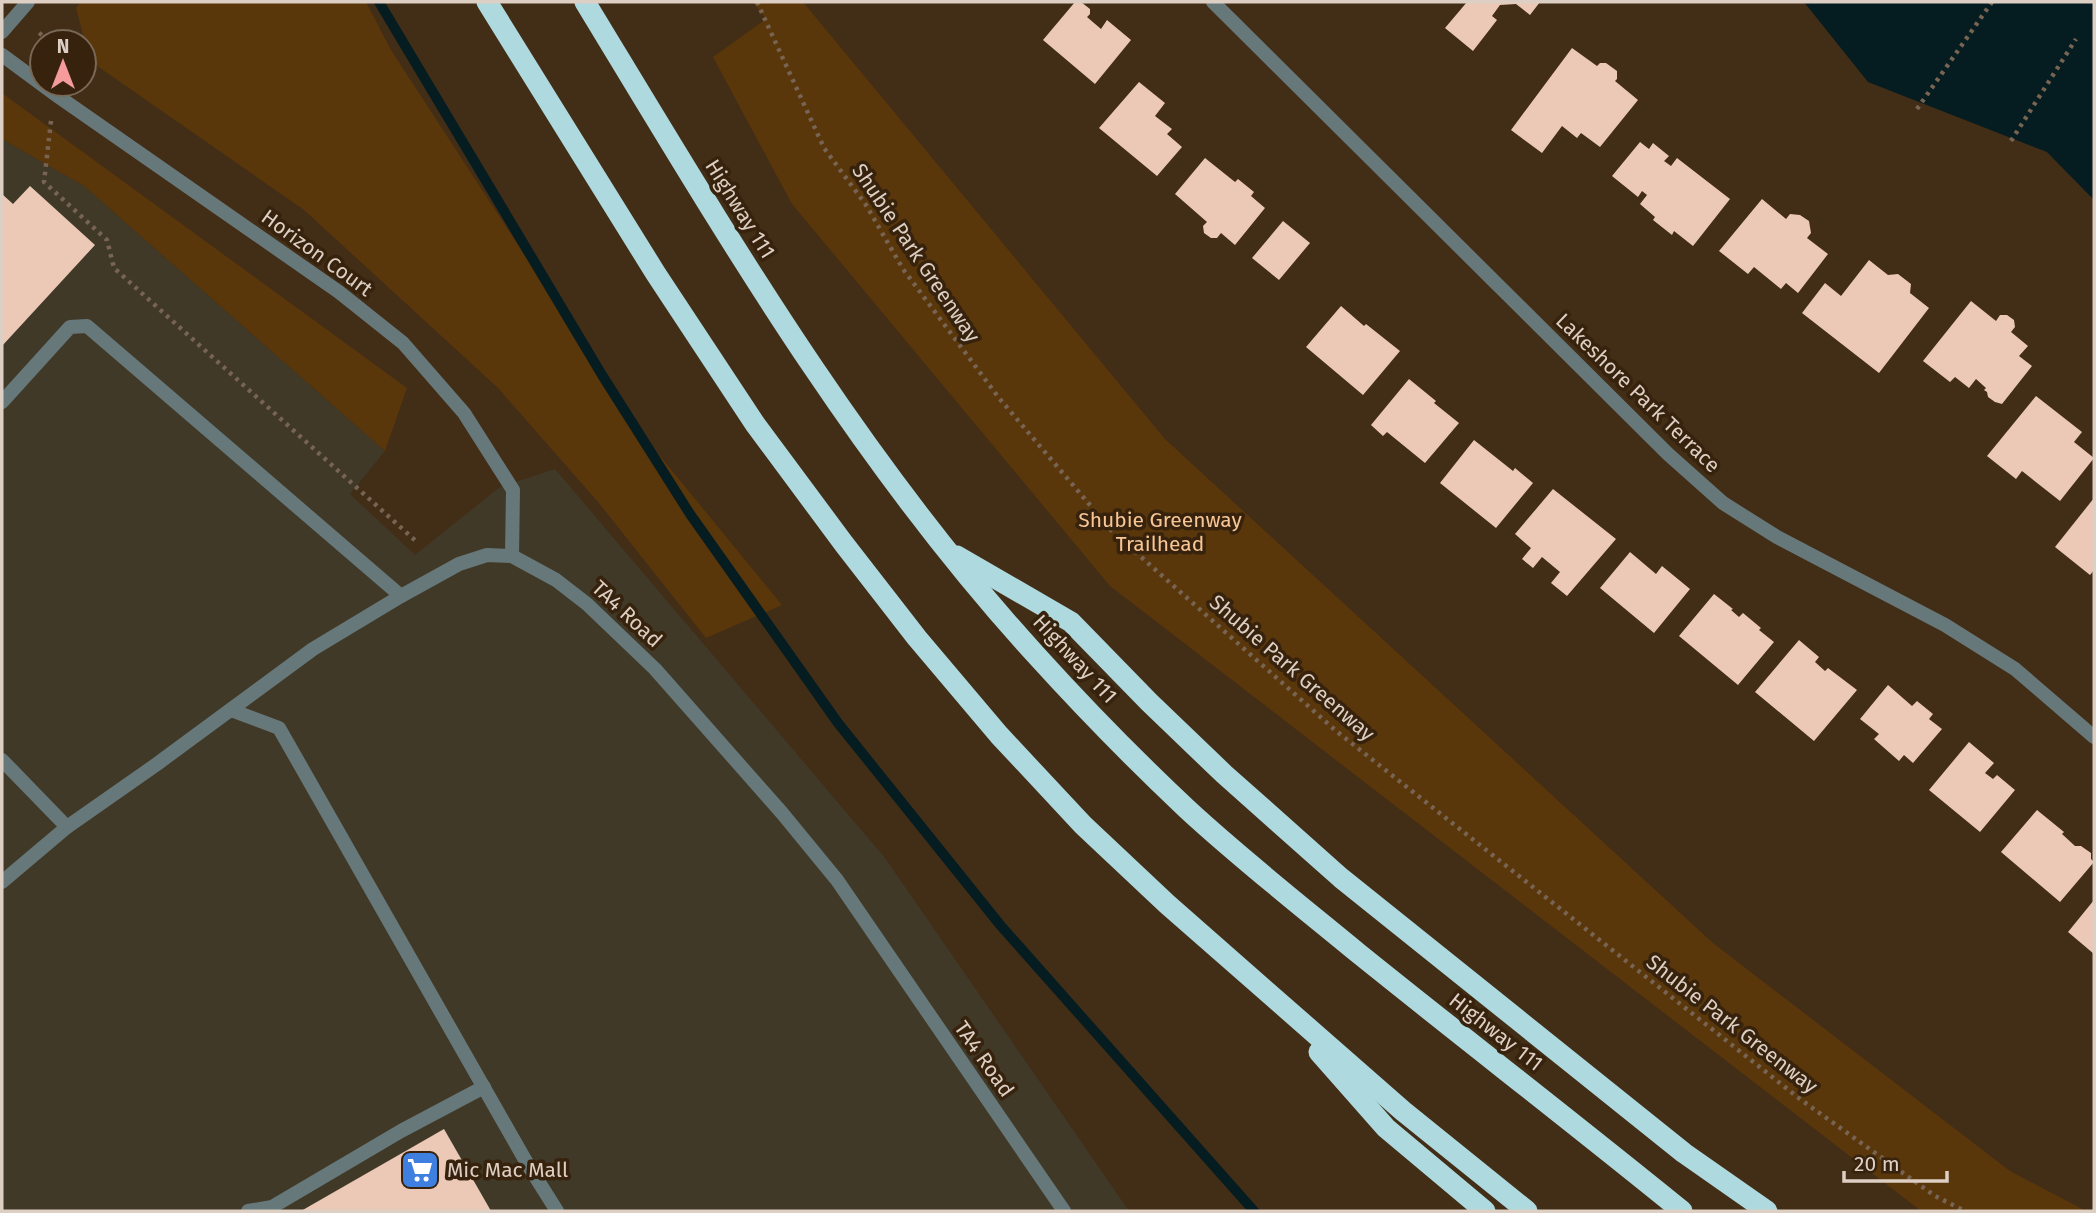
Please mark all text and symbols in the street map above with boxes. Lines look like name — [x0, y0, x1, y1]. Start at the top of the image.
north arrow — [28, 28, 98, 98]
text: N — [57, 35, 69, 58]
street label: Highway 111 — [699, 155, 781, 263]
street label: Shubie Park Greenway — [846, 158, 986, 348]
street label: Horizon Court — [256, 204, 378, 302]
street label: Lakeshore Park Terrace — [1550, 308, 1726, 478]
park label: Shubie Greenway Trailhead — [1078, 507, 1242, 557]
street label: TA4 Road — [586, 575, 668, 653]
street label: Shubie Park Greenway — [1204, 589, 1380, 747]
street label: Highway 111 — [1027, 609, 1123, 709]
street label: Shubie Park Greenway — [1641, 949, 1823, 1099]
street label: Highway 111 — [1444, 987, 1548, 1077]
street label: TA4 Road — [949, 1016, 1019, 1102]
scale bar — [1844, 1140, 1947, 1184]
supermarket icon: Mic Mac Mall — [399, 1149, 441, 1191]
text: 20 m — [1854, 1151, 1900, 1177]
place label: Mic Mac Mall — [447, 1157, 568, 1183]

